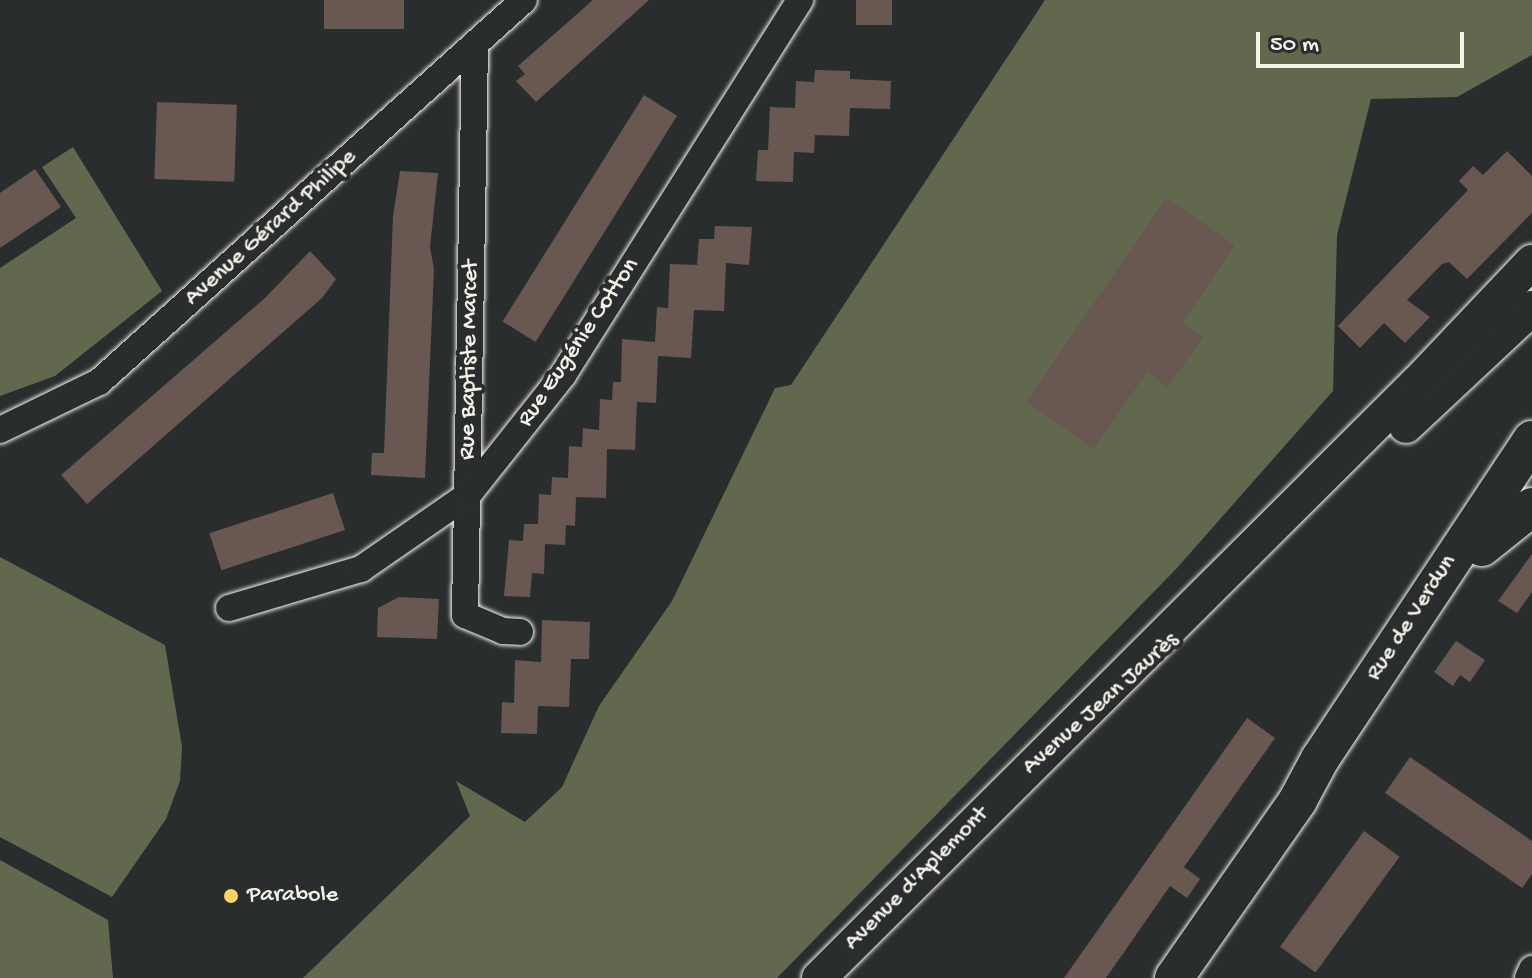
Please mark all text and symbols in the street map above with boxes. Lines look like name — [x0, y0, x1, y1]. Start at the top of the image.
scale bar — [1260, 16, 1468, 66]
text: 50 m — [1270, 31, 1319, 60]
street label: Avenue Gérard Philipe — [179, 143, 363, 313]
street label: Rue Eugénie Cotton — [512, 253, 646, 433]
street label: Rue Baptiste Marcet — [454, 260, 486, 460]
street label: Rue de Verdun — [1360, 549, 1464, 687]
street label: Avenue Jean Jaurès — [1017, 626, 1185, 782]
street label: Avenue d'Aplemont — [839, 801, 995, 957]
place label: Parabole — [247, 882, 338, 910]
marker: Parabole — [222, 887, 240, 905]

